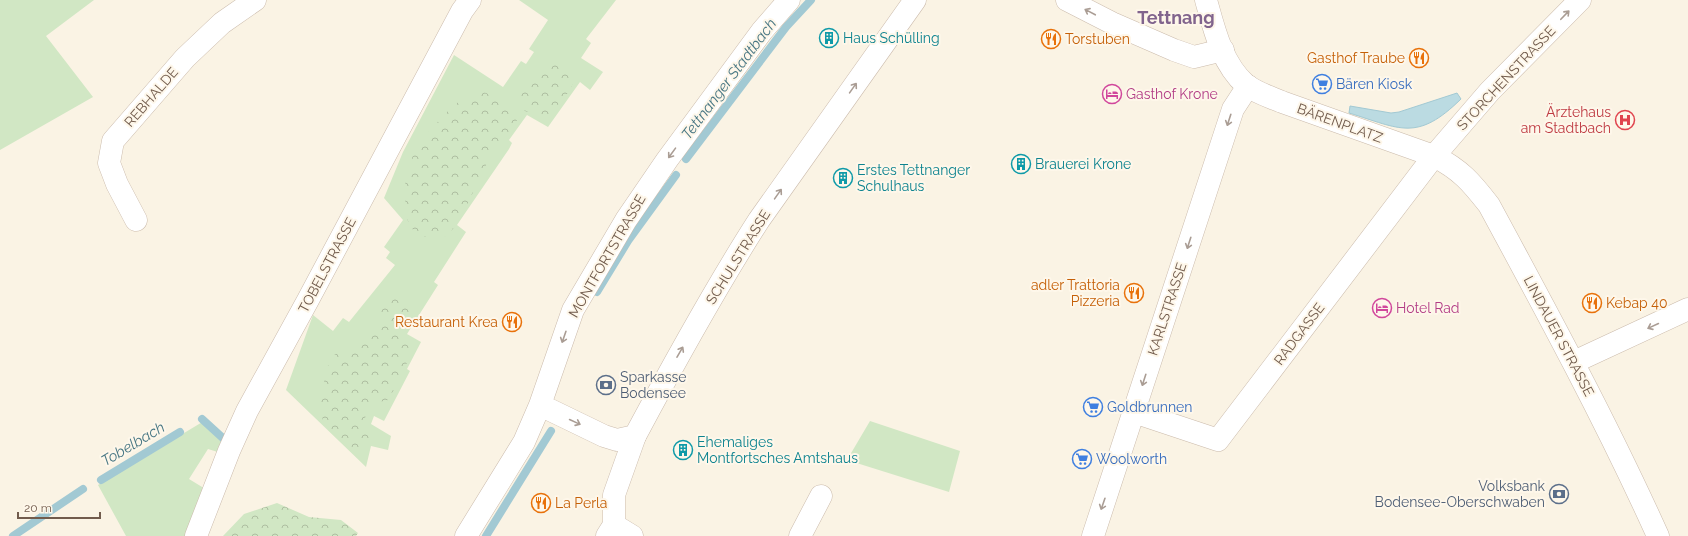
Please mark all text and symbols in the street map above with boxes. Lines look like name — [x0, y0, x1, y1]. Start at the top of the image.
one-way arrow — [1084, 7, 1096, 15]
district label: Tettnang — [1137, 7, 1215, 28]
one-way arrow — [1560, 10, 1570, 20]
water label: Tettnanger Stadtbach — [678, 15, 780, 143]
street label: STORCHENSTRASSE — [1454, 23, 1558, 133]
building icon: Haus Schülling — [818, 27, 840, 49]
restaurant icon: Torstuben — [1040, 28, 1062, 50]
place label: Haus Schülling — [843, 30, 940, 46]
place label: Torstuben — [1065, 31, 1130, 47]
restaurant icon: Gasthof Traube — [1408, 47, 1430, 69]
place label: Gasthof Traube — [1307, 50, 1405, 66]
street label: REBHALDE — [121, 64, 181, 130]
supermarket icon: Bären Kiosk — [1311, 73, 1333, 95]
place label: Bären Kiosk — [1336, 76, 1413, 92]
one-way arrow — [849, 82, 857, 93]
hotel icon: Gasthof Krone — [1101, 83, 1123, 105]
place label: Gasthof Krone — [1126, 86, 1218, 102]
street label: BÄRENPLATZ — [1295, 98, 1386, 146]
place label: Ärztehaus am Stadtbach — [1521, 102, 1611, 136]
hospital icon: Ärztehaus am Stadtbach — [1614, 109, 1636, 131]
one-way arrow — [1225, 113, 1232, 126]
one-way arrow — [668, 147, 676, 158]
building icon: Brauerei Krone — [1010, 153, 1032, 175]
place label: Brauerei Krone — [1035, 156, 1131, 172]
place label: Erstes Tettnanger Schulhaus — [857, 162, 970, 194]
building icon: Erstes Tettnanger Schulhaus — [832, 167, 854, 189]
one-way arrow — [774, 189, 782, 200]
street label: MONTFORTSTRASSE — [565, 192, 649, 320]
street label: SCHULSTRASSE — [703, 207, 773, 307]
street label: TOBELSTRASSE — [295, 215, 359, 315]
one-way arrow — [1185, 237, 1192, 250]
street label: KARLSTRASSE — [1144, 261, 1190, 357]
street label: LINDAUER STRASSE — [1521, 273, 1597, 399]
place label: adler Trattoria Pizzeria — [1031, 277, 1120, 309]
restaurant icon: adler Trattoria Pizzeria — [1123, 282, 1145, 304]
restaurant icon: Kebap 40 — [1581, 292, 1603, 314]
place label: Kebap 40 — [1606, 295, 1667, 311]
hotel icon: Hotel Rad — [1371, 297, 1393, 319]
street label: RADGASSE — [1271, 300, 1327, 368]
place label: Hotel Rad — [1396, 300, 1460, 316]
restaurant icon: Restaurant Krea — [501, 311, 523, 333]
place label: Restaurant Krea — [395, 314, 498, 330]
one-way arrow — [1647, 323, 1659, 330]
one-way arrow — [560, 330, 567, 343]
one-way arrow — [677, 346, 685, 358]
place label: Sparkasse Bodensee — [620, 369, 686, 401]
bank icon: Sparkasse Bodensee — [595, 374, 617, 396]
one-way arrow — [1140, 374, 1148, 386]
supermarket icon: Goldbrunnen — [1082, 396, 1104, 418]
place label: Goldbrunnen — [1107, 399, 1192, 415]
water label: Tobelbach — [98, 418, 168, 470]
one-way arrow — [569, 419, 581, 426]
place label: Ehemaliges Montfortsches Amtshaus — [697, 434, 858, 466]
building icon: Ehemaliges Montfortsches Amtshaus — [672, 439, 694, 461]
supermarket icon: Woolworth — [1071, 448, 1093, 470]
place label: Woolworth — [1096, 451, 1167, 467]
place label: Volksbank Bodensee-Oberschwaben — [1375, 478, 1546, 510]
bank icon: Volksbank Bodensee-Oberschwaben — [1548, 483, 1570, 505]
restaurant icon: La Perla — [530, 492, 552, 514]
scale bar — [18, 494, 100, 520]
place label: La Perla — [555, 495, 608, 511]
one-way arrow — [1099, 497, 1107, 509]
text: 20 m — [24, 501, 52, 515]

